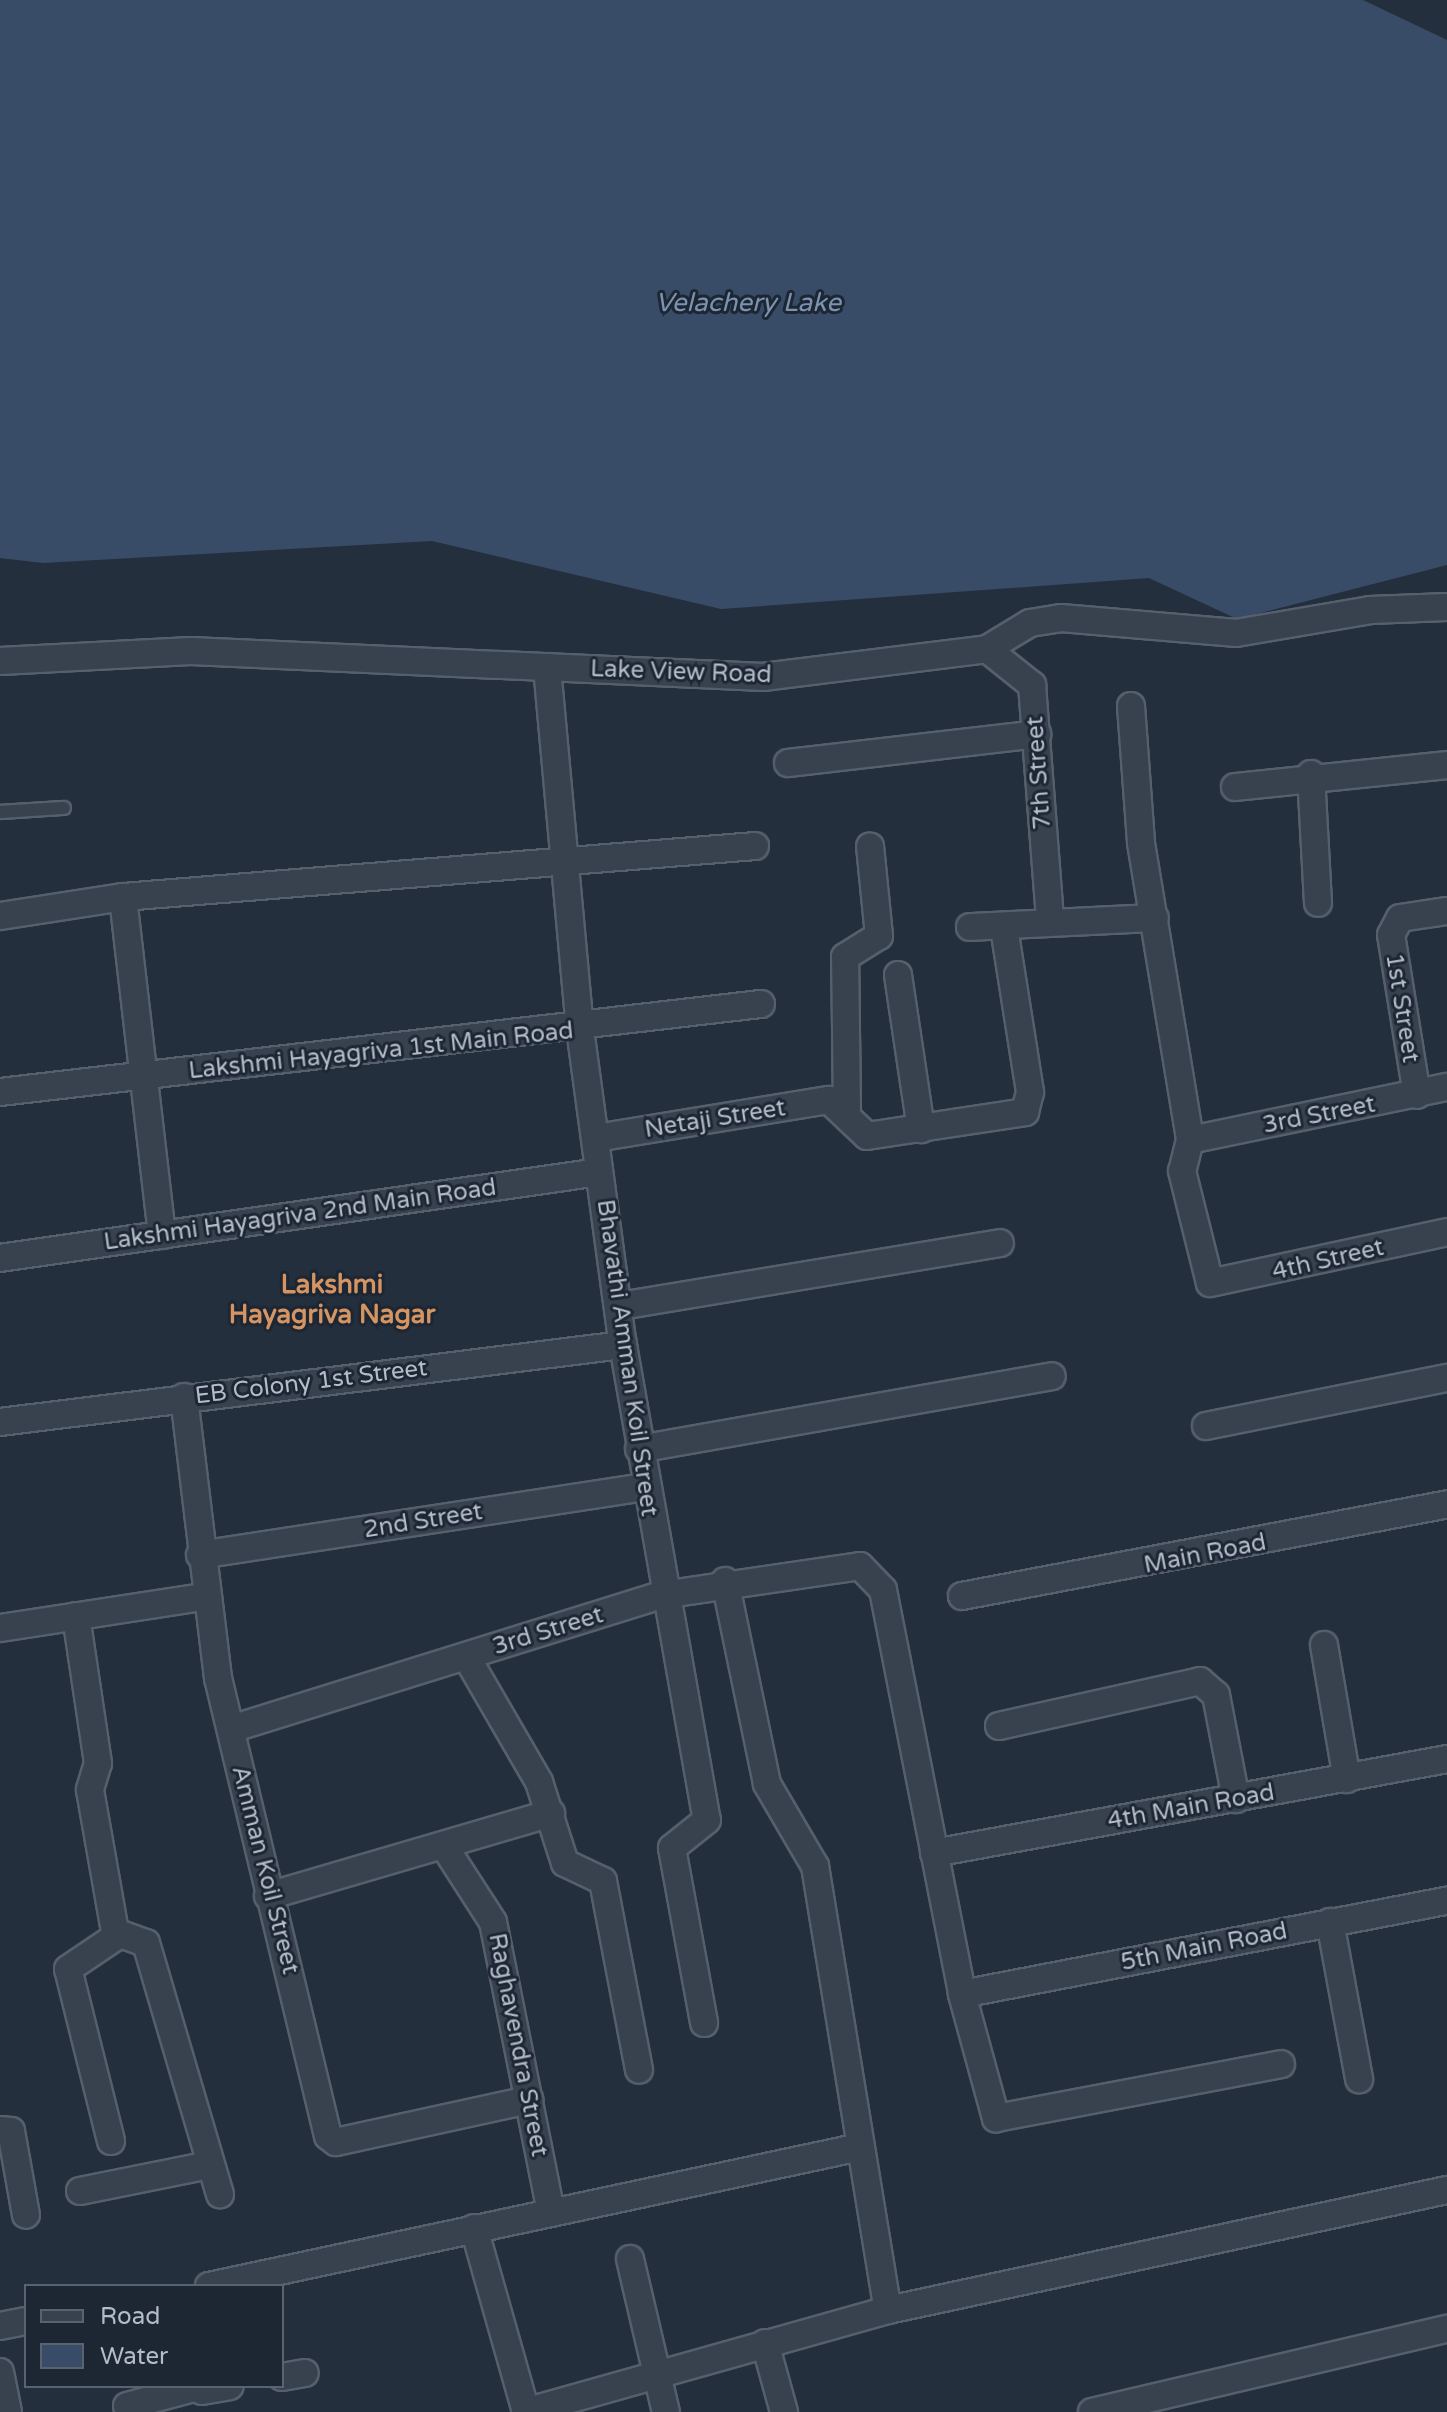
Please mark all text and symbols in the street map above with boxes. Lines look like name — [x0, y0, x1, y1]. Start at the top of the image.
water label: Velachery Lake — [655, 287, 841, 319]
street label: Lake View Road — [590, 654, 772, 690]
street label: 7th Street — [1021, 715, 1057, 831]
street label: 1st Street — [1379, 951, 1425, 1065]
street label: Lakshmi Hayagriva 1st Main Road — [187, 1016, 575, 1086]
street label: 3rd Street — [1260, 1090, 1378, 1140]
street label: Netaji Street — [643, 1094, 787, 1144]
street label: Lakshmi Hayagriva 2nd Main Road — [102, 1173, 498, 1257]
street label: Bhavathi Amman Koil Street — [590, 1198, 664, 1518]
street label: 4th Street — [1269, 1233, 1387, 1287]
district label: Lakshmi Hayagriva Nagar — [229, 1269, 435, 1330]
street label: EB Colony 1st Street — [193, 1353, 429, 1411]
street label: 2nd Street — [362, 1497, 484, 1545]
street label: Main Road — [1141, 1528, 1269, 1580]
street label: 3rd Street — [489, 1601, 607, 1661]
street label: Amman Koil Street — [225, 1763, 305, 1977]
street label: 4th Main Road — [1105, 1778, 1277, 1836]
street label: 5th Main Road — [1118, 1917, 1290, 1977]
street label: Raghavendra Street — [482, 1931, 554, 2159]
legend — [24, 2284, 284, 2388]
text: Road — [100, 2302, 160, 2331]
text: Water — [100, 2342, 168, 2371]

